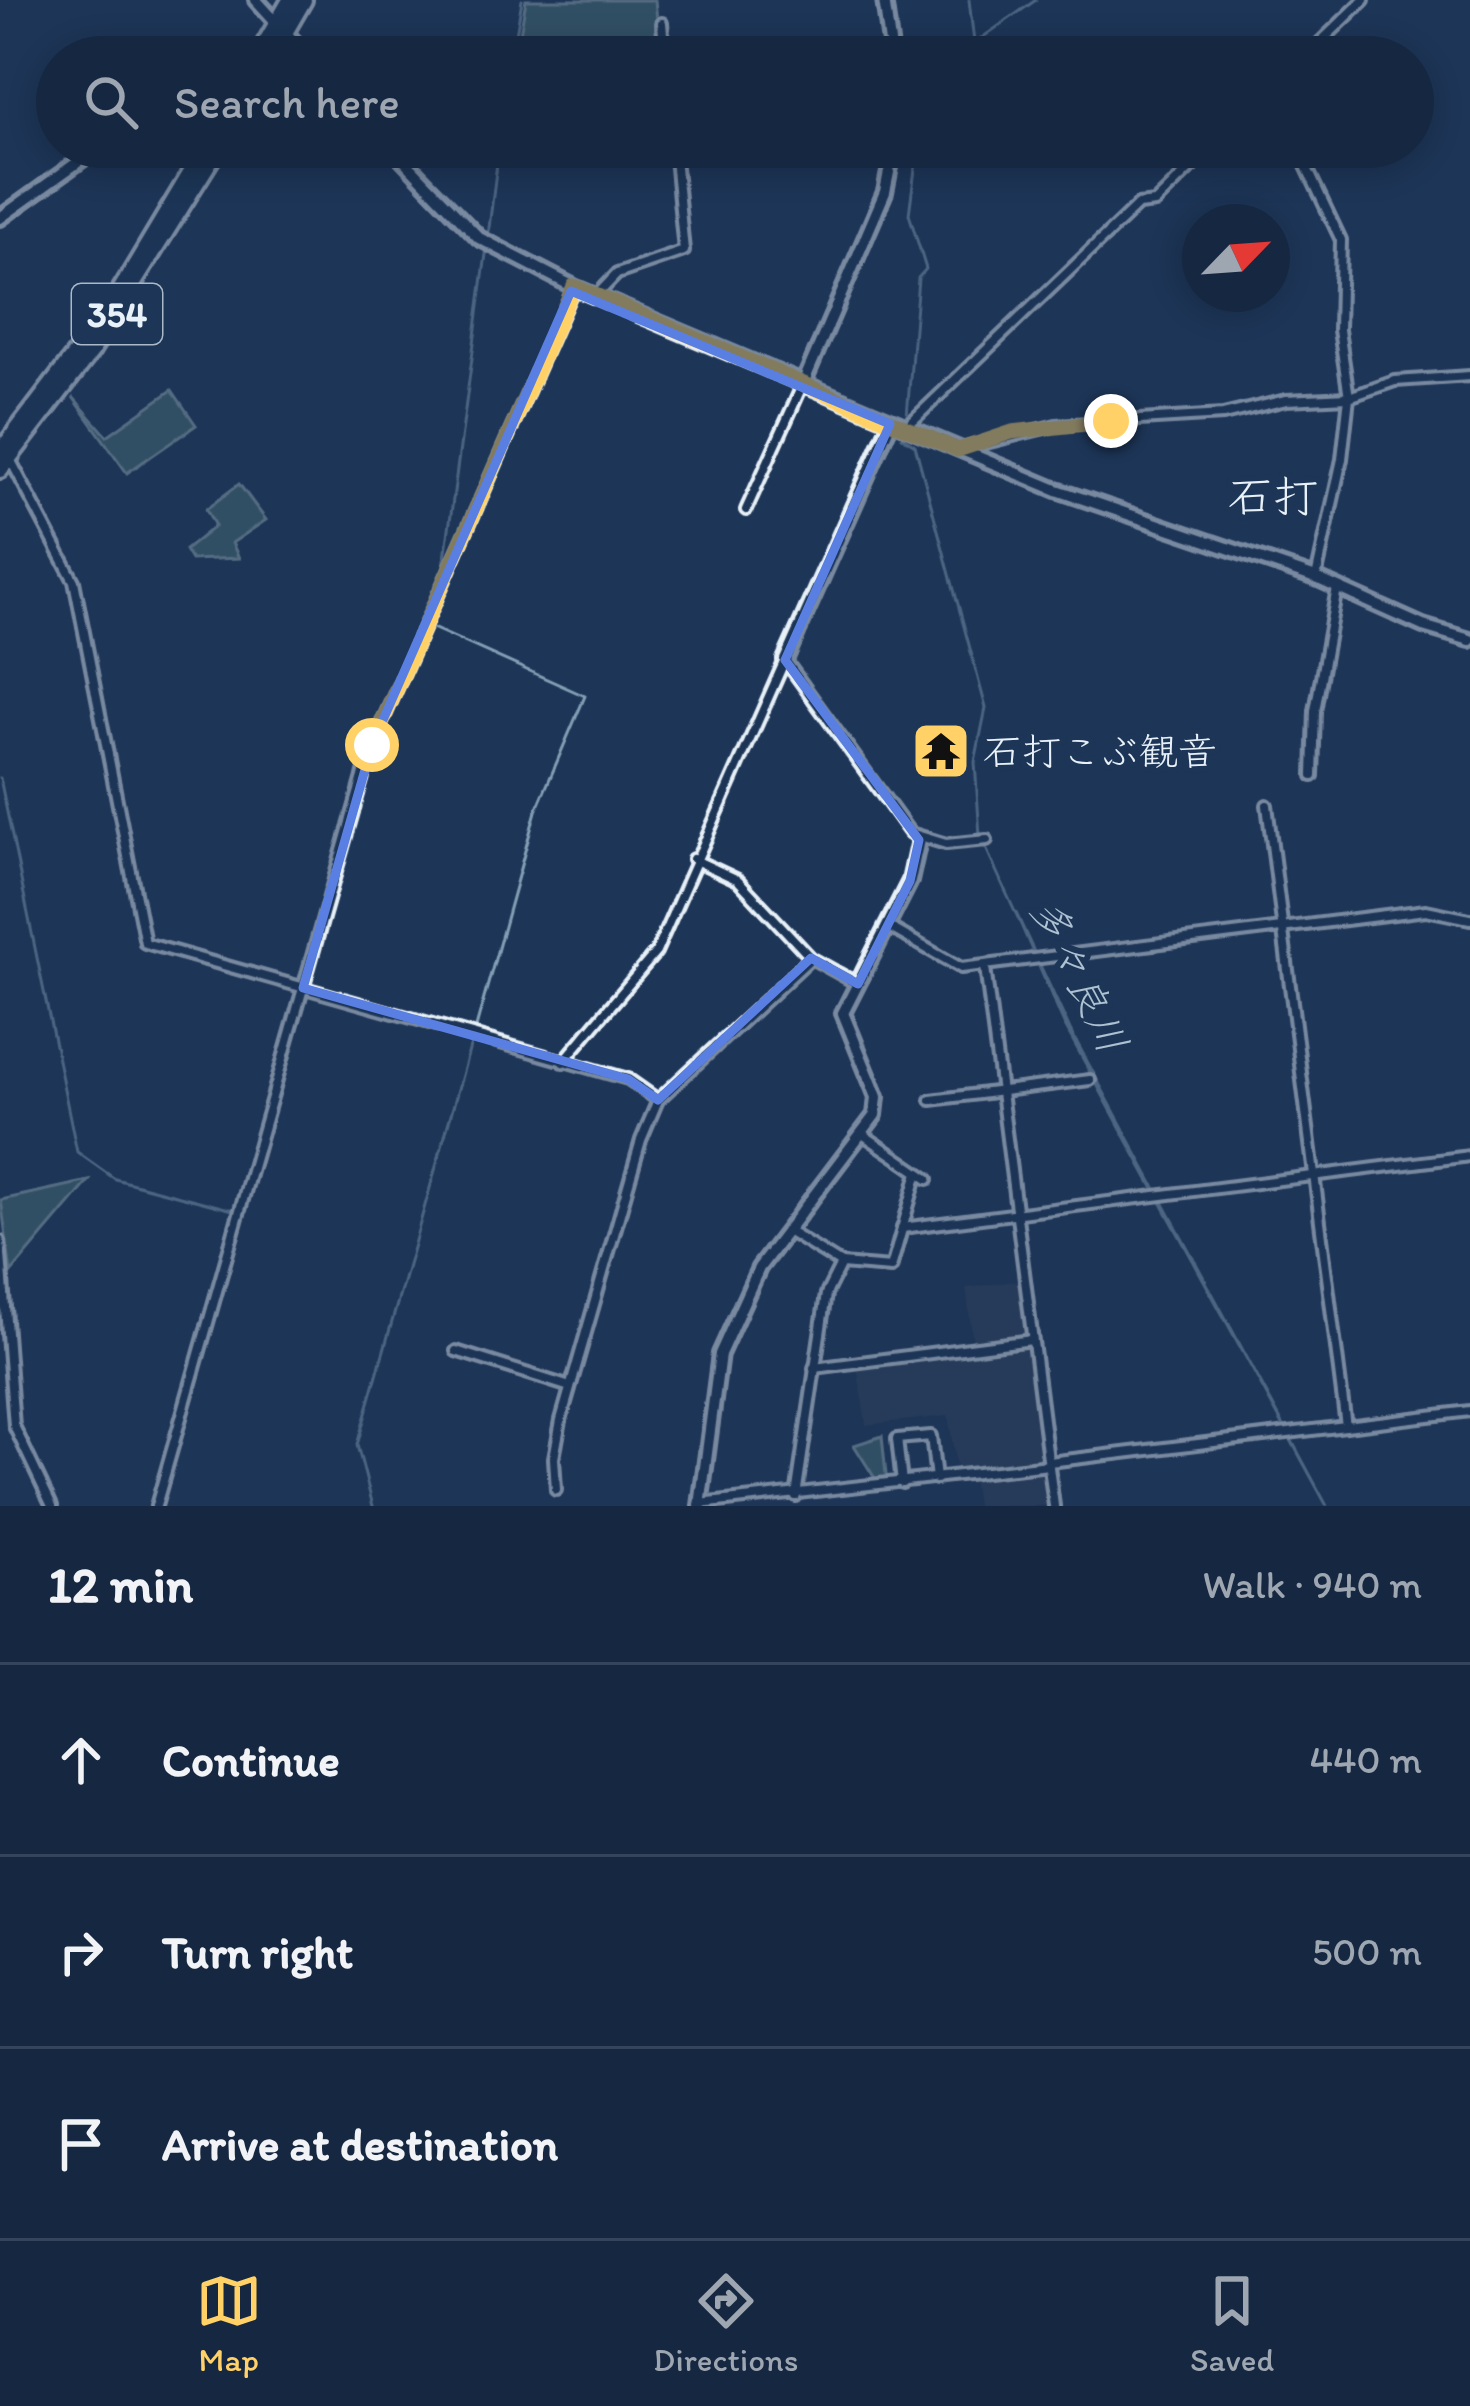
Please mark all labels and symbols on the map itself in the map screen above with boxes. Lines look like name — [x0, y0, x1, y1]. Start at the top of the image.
north arrow — [1182, 204, 1290, 312]
road number: 354 — [72, 284, 162, 344]
route end — [1084, 394, 1138, 448]
district label: 石打 — [1228, 469, 1318, 523]
route start — [345, 718, 399, 772]
temple icon: 石打こぶ観音 — [910, 720, 972, 782]
place label: 石打こぶ観音 — [983, 728, 1217, 775]
water label: 多々良川 — [1019, 888, 1139, 1062]

